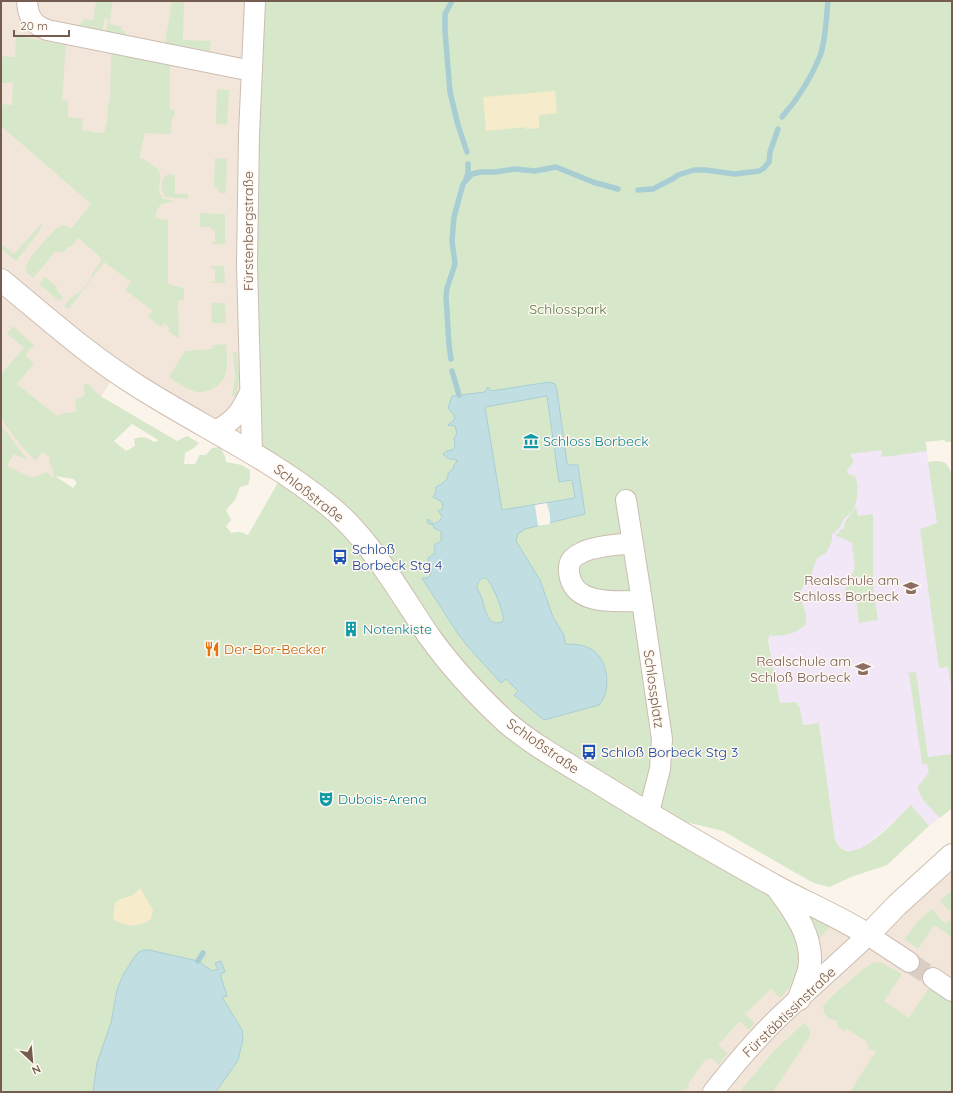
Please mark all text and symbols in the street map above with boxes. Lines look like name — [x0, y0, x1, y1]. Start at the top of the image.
scale bar — [14, 12, 69, 38]
text: 20 m — [20, 18, 48, 33]
street label: Fürstenbergstraße — [239, 171, 257, 291]
park label: Schlosspark — [529, 300, 607, 318]
museum icon: Schloss Borbeck — [522, 432, 540, 450]
place label: Schloss Borbeck — [543, 432, 649, 450]
street label: Schloßstraße — [270, 460, 348, 526]
place label: Schloß Borbeck Stg 4 — [352, 540, 442, 574]
bus stop icon: Schloß Borbeck Stg 4 — [331, 548, 349, 566]
place label: Realschule am Schloss Borbeck — [793, 571, 899, 605]
school or university icon: Realschule am Schloss Borbeck — [902, 579, 920, 597]
building icon: Notenkiste — [342, 620, 360, 638]
place label: Notenkiste — [363, 620, 432, 638]
restaurant icon: Der-Bor-Becker — [203, 640, 221, 658]
place label: Der-Bor-Becker — [224, 640, 327, 658]
street label: Schlossplatz — [640, 648, 668, 730]
place label: Realschule am Schloß Borbeck — [750, 652, 851, 686]
school or university icon: Realschule am Schloß Borbeck — [854, 660, 872, 678]
street label: Schloßstraße — [503, 714, 583, 778]
bus stop icon: Schloß Borbeck Stg 3 — [580, 743, 598, 761]
place label: Schloß Borbeck Stg 3 — [601, 743, 738, 761]
theatre icon: Dubois-Arena — [317, 790, 335, 808]
place label: Dubois-Arena — [338, 790, 427, 808]
street label: Fürstäbtissinstraße — [739, 963, 839, 1061]
north arrow — [12, 1041, 52, 1081]
text: N — [30, 1062, 43, 1078]

